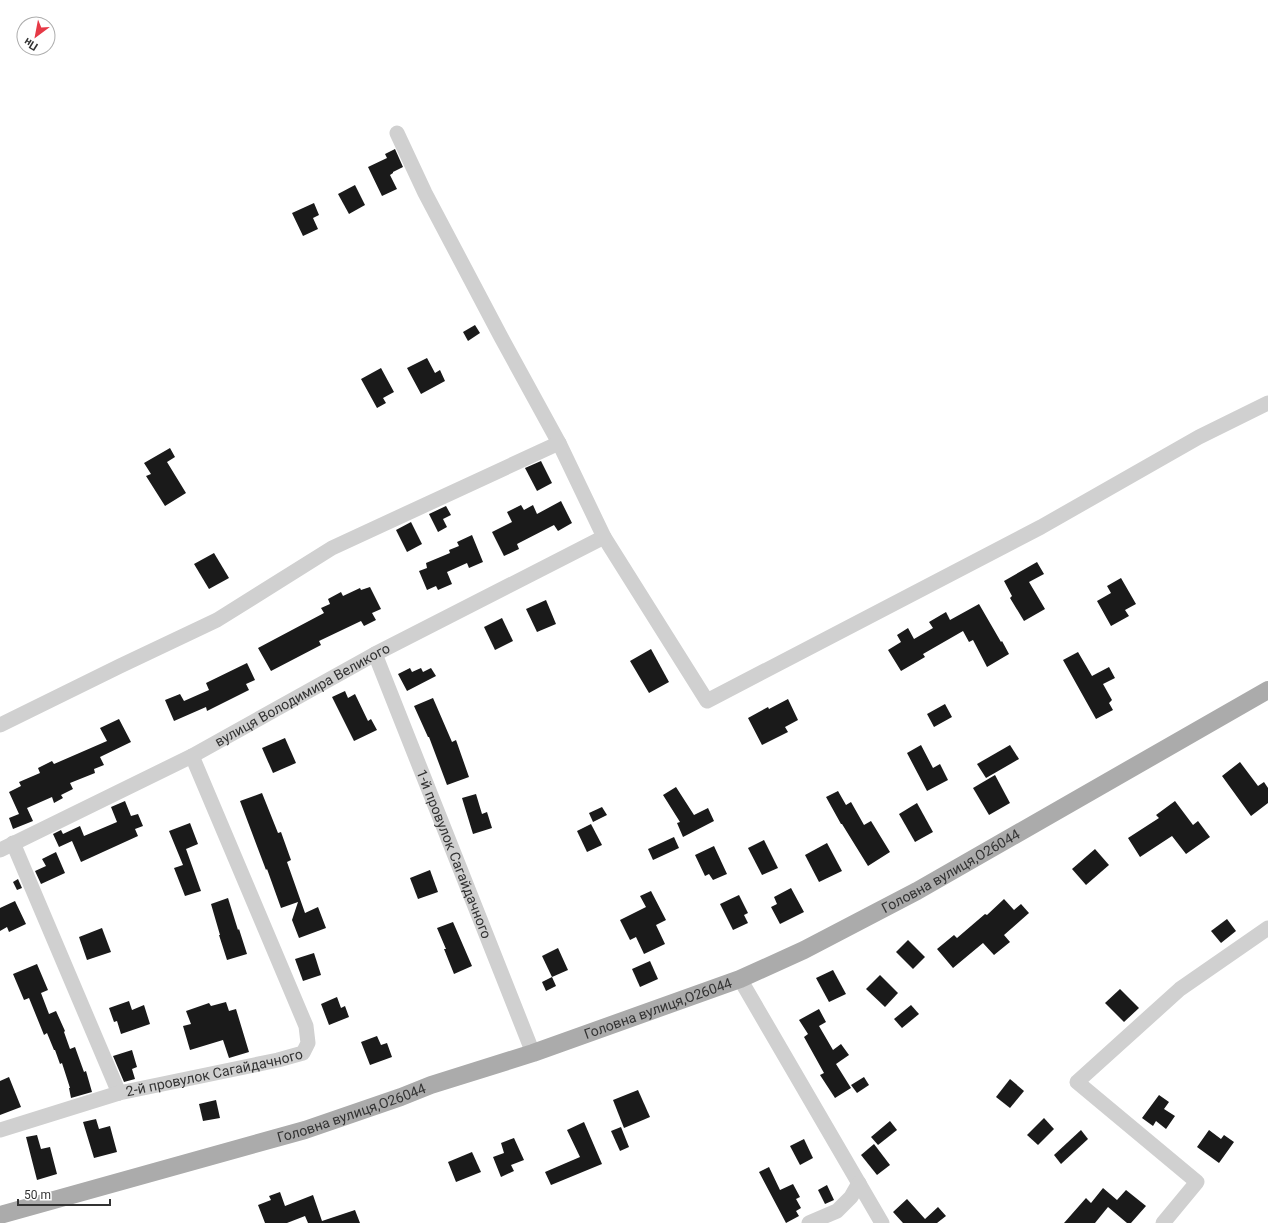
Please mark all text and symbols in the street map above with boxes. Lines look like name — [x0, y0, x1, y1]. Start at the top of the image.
north arrow — [16, 16, 56, 56]
text: Пн — [22, 35, 40, 53]
street label: вулиця Володимира Великого — [212, 640, 393, 750]
street label: 1-й провулок Сагайдачного — [413, 767, 495, 941]
street label: Головна вулиця,О26044 — [879, 826, 1023, 916]
street label: Головна вулиця,О26044 — [582, 975, 734, 1042]
street label: 2-й провулок Сагайдачного — [124, 1045, 305, 1099]
street label: Головна вулиця,О26044 — [275, 1080, 428, 1145]
scale bar — [18, 1181, 110, 1207]
text: 50 m — [24, 1188, 51, 1202]

